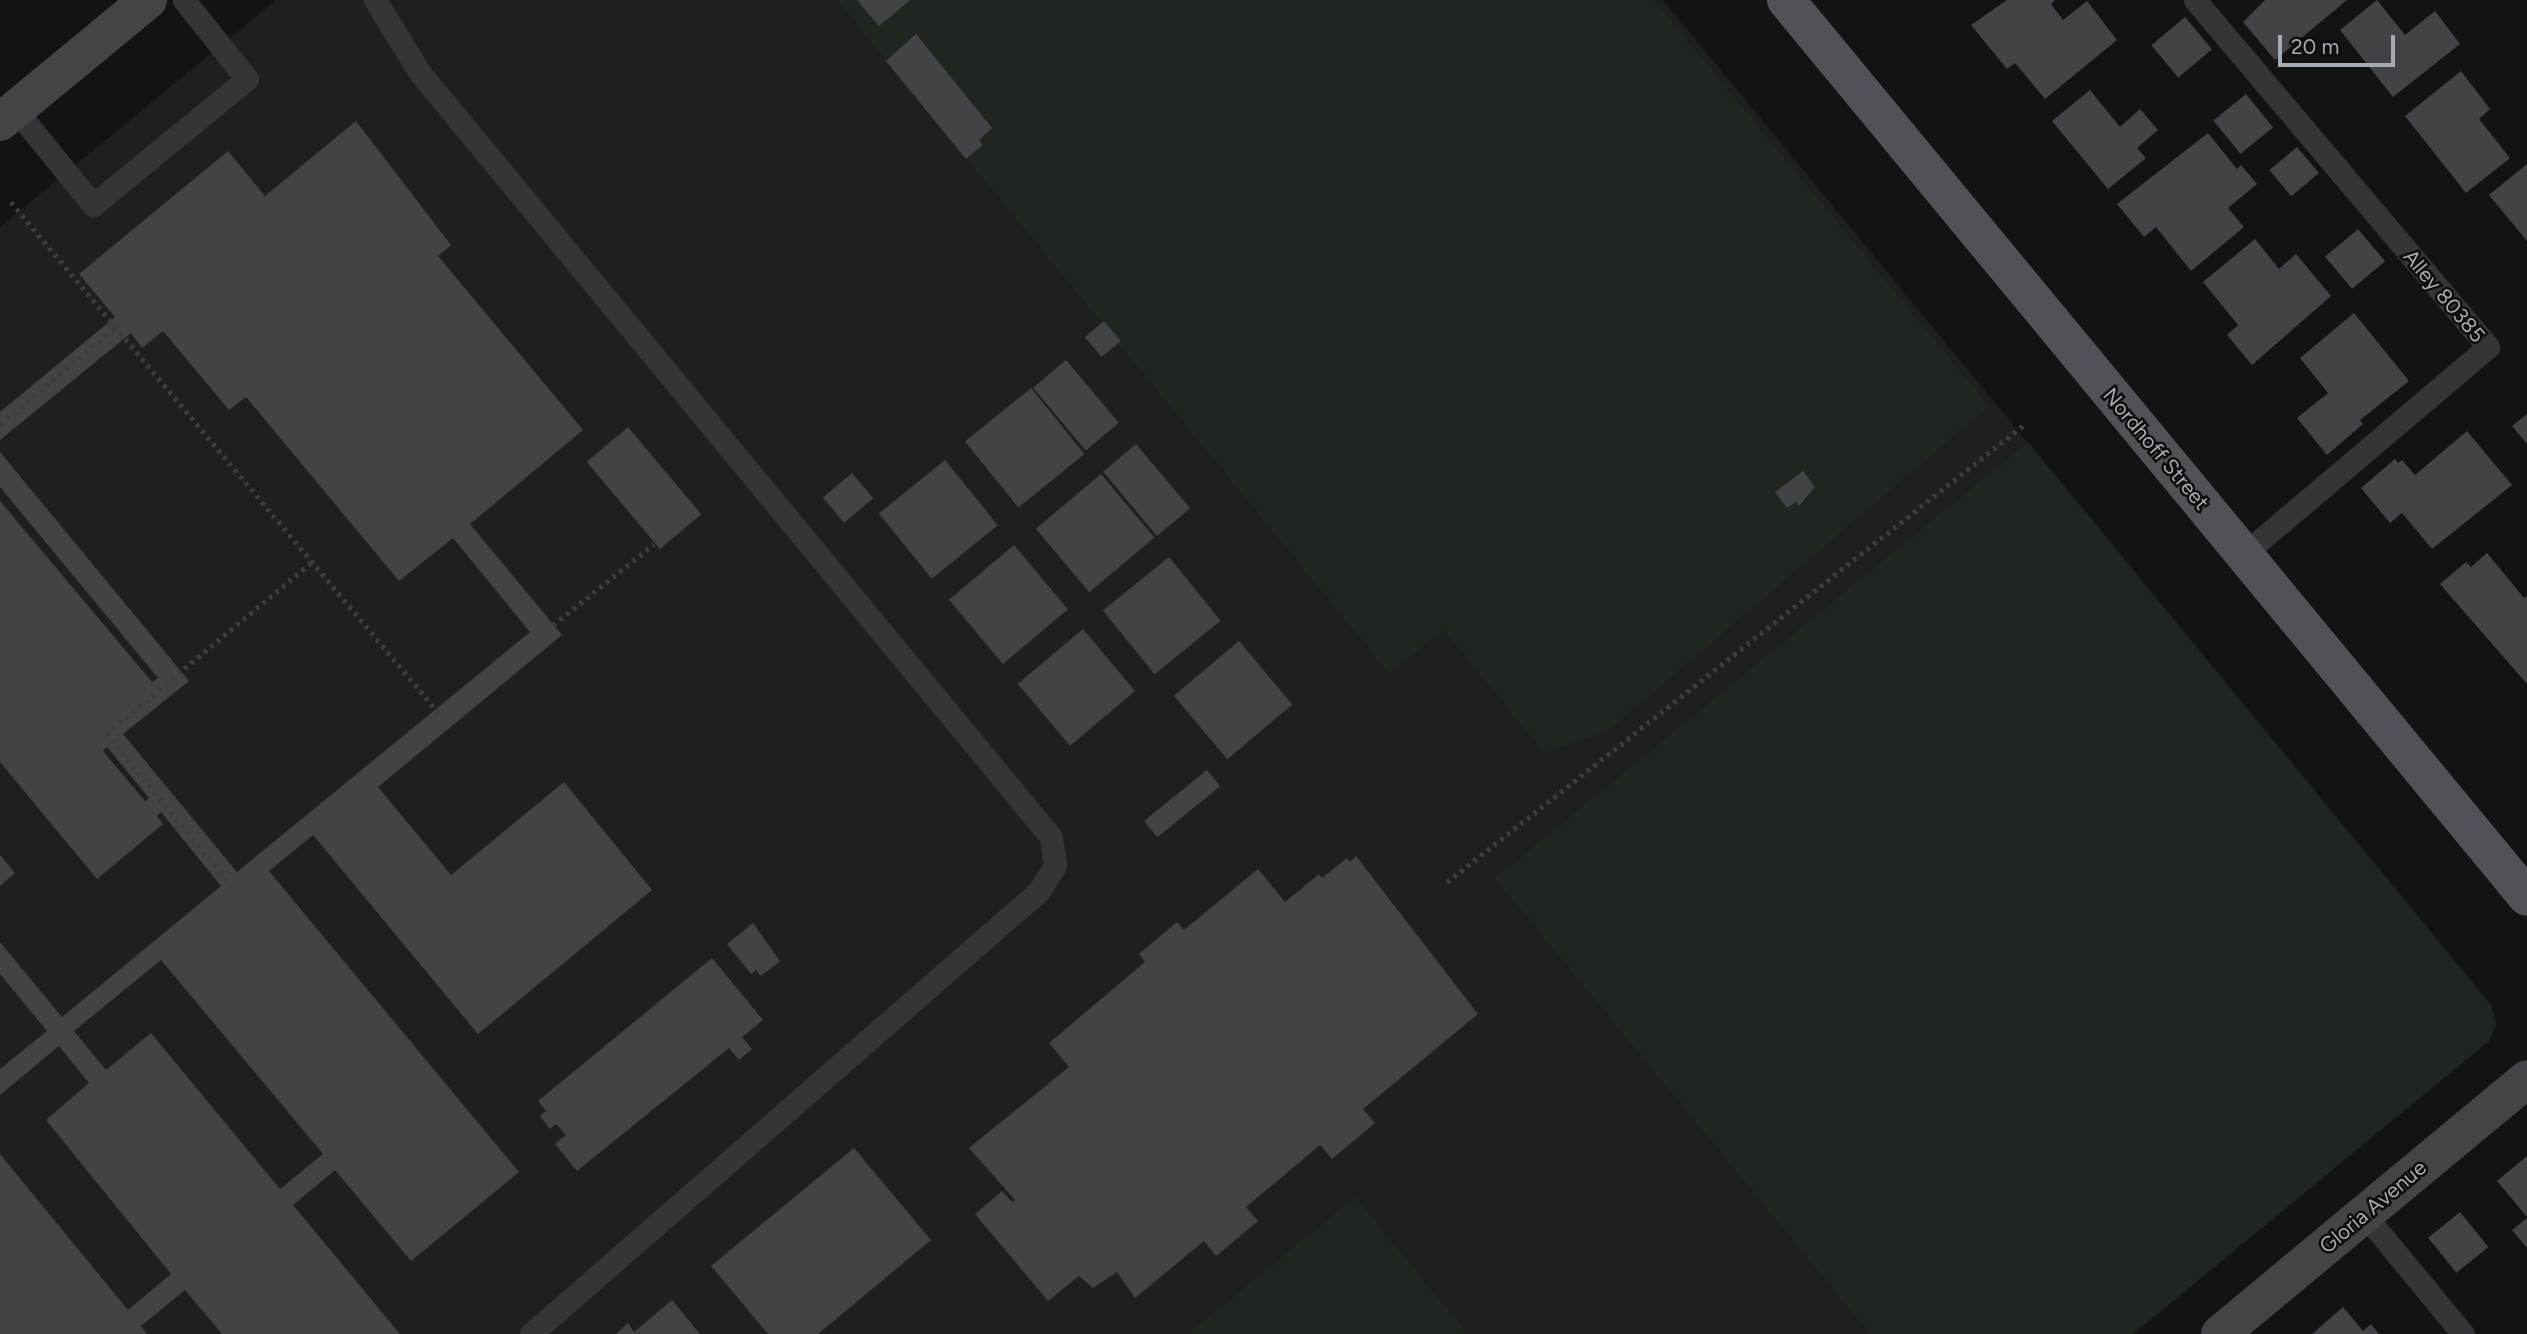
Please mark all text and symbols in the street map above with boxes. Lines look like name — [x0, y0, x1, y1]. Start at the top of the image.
scale bar — [2282, 21, 2399, 65]
text: 20 m — [2291, 34, 2339, 59]
street label: Alley 80385 — [2398, 244, 2490, 348]
street label: Nordhoff Street — [2098, 383, 2214, 515]
street label: Gloria Avenue — [2314, 1155, 2432, 1259]

